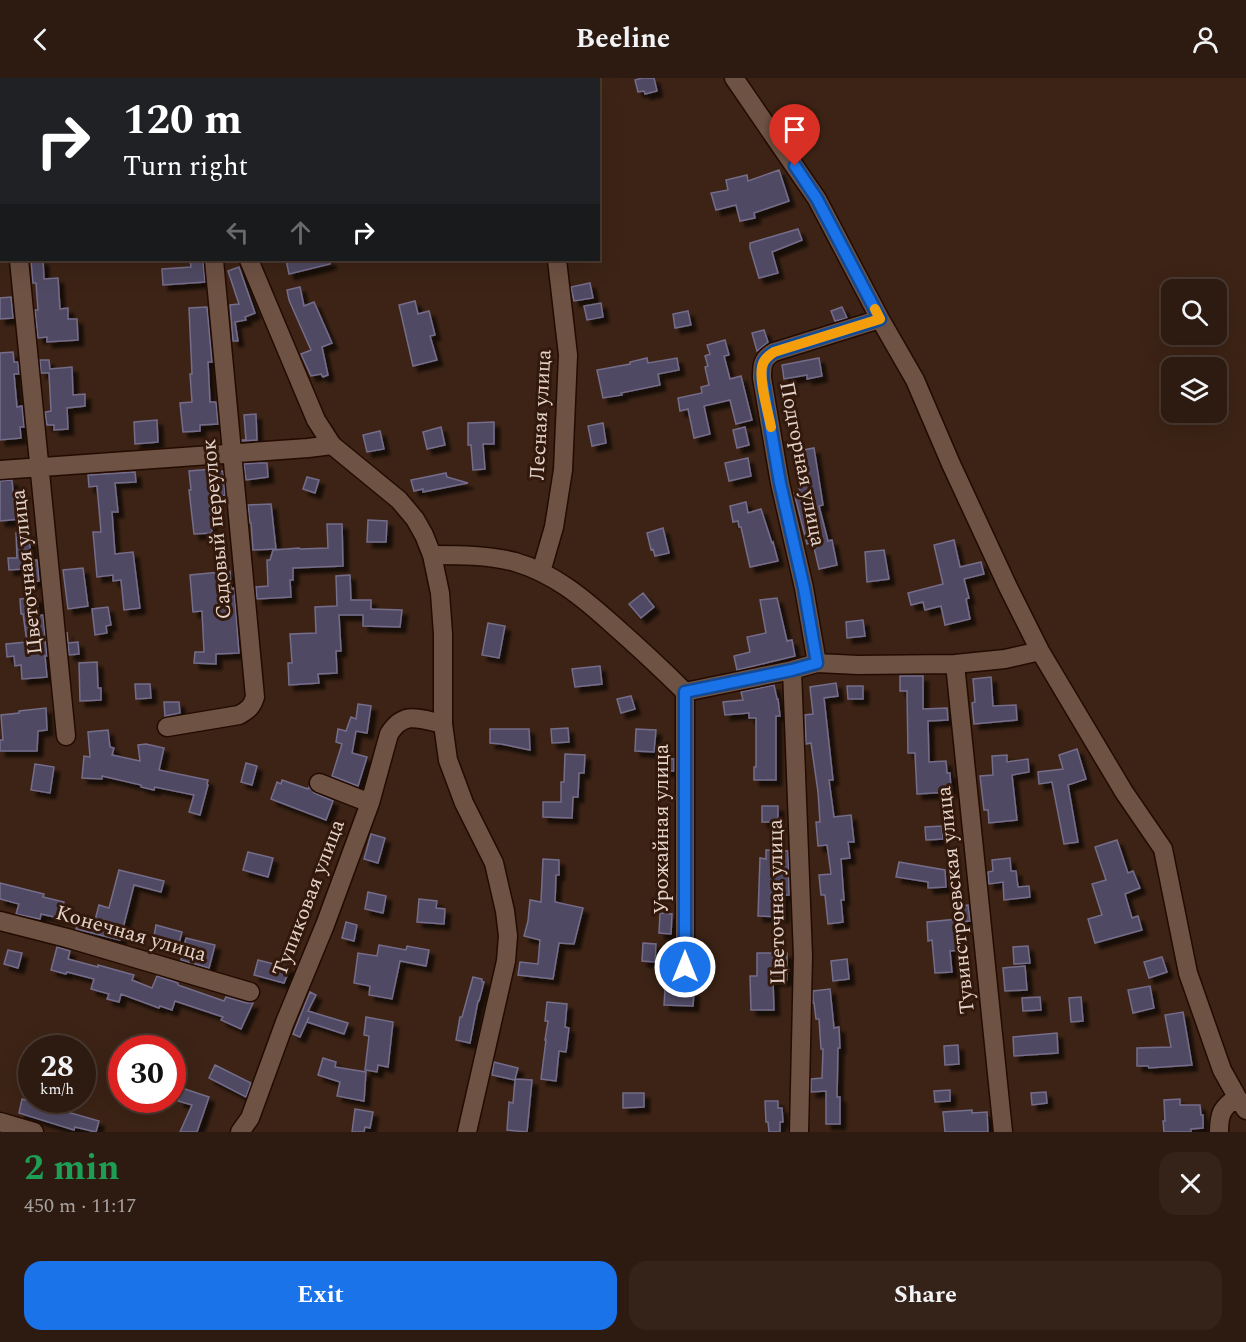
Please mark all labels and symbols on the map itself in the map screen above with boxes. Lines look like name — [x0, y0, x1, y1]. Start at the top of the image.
pin — [769, 104, 820, 166]
street label: Лесная улица — [522, 348, 560, 481]
street label: Подгорная улица — [770, 379, 834, 550]
street label: Садовый переулок — [193, 437, 241, 621]
street label: Цветочная улица — [2, 487, 52, 656]
street label: Урожайная улица — [646, 743, 678, 914]
street label: Тувинстроевская улица — [928, 784, 984, 1016]
street label: Тупиковая улица — [264, 814, 354, 981]
street label: Цветочная улица — [760, 818, 794, 985]
street label: Конечная улица — [52, 897, 211, 971]
position arrow — [653, 935, 717, 999]
speed limit sign: 30 — [108, 1035, 186, 1113]

